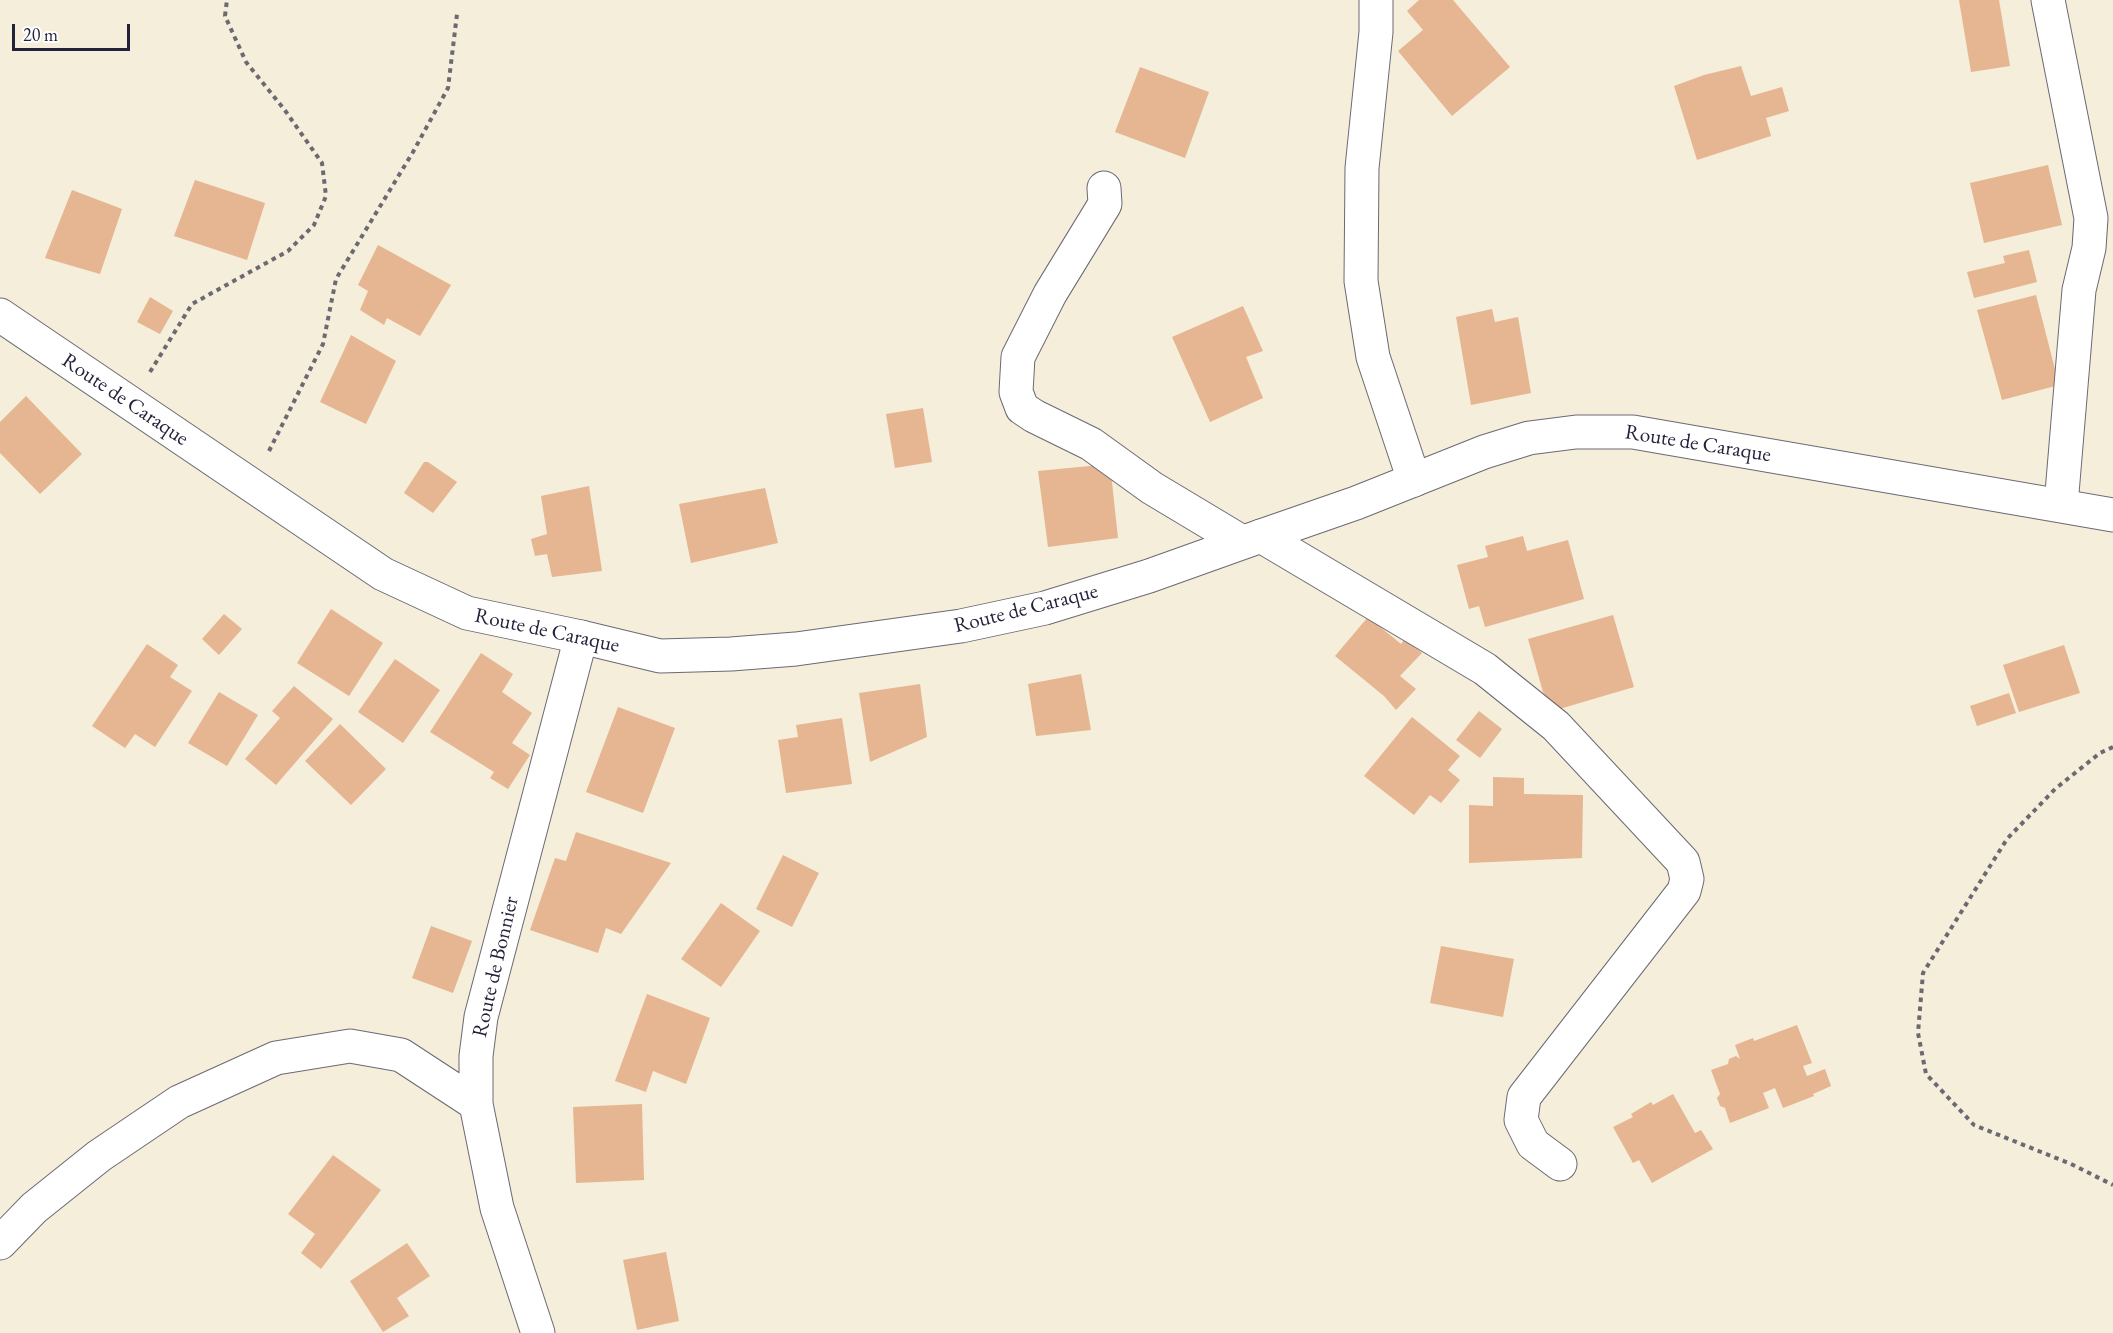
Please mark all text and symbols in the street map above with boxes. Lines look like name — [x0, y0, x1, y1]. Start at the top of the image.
scale bar — [15, 12, 134, 50]
text: 20 m — [23, 23, 58, 46]
street label: Route de Caraque — [57, 348, 193, 452]
street label: Route de Caraque — [1623, 420, 1773, 468]
street label: Route de Caraque — [951, 579, 1101, 639]
street label: Route de Caraque — [472, 603, 622, 659]
street label: Route de Bonnier — [468, 894, 524, 1040]

